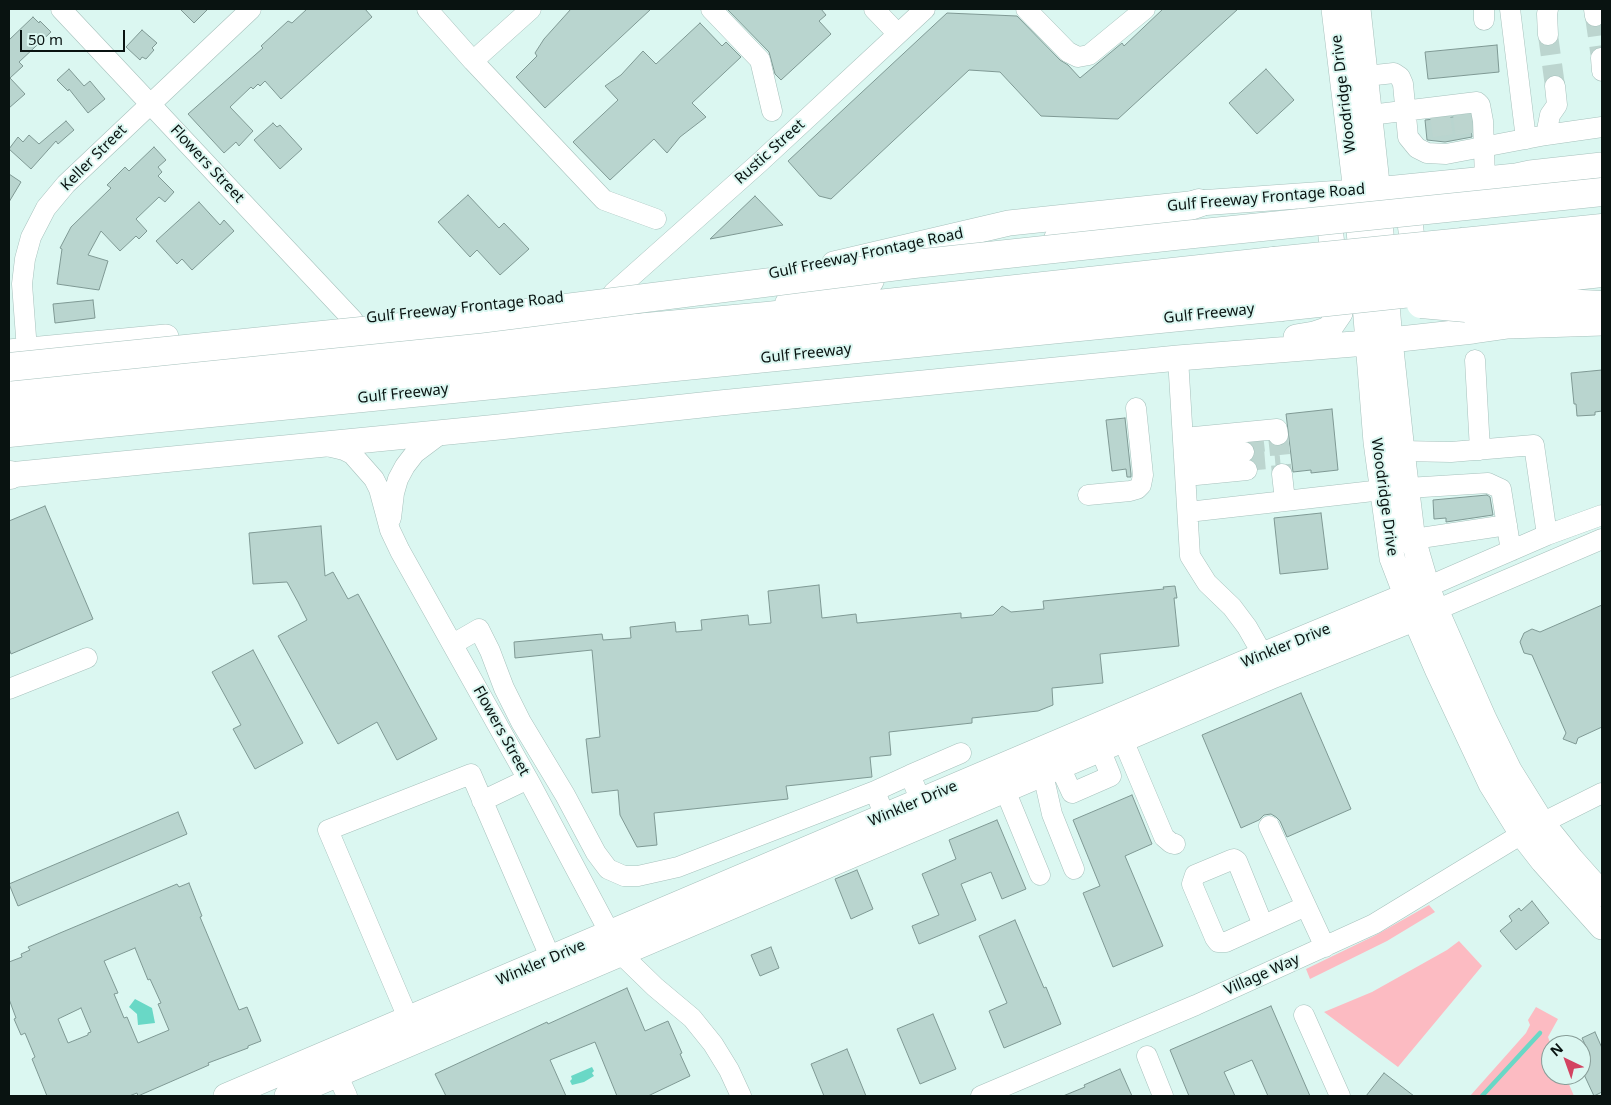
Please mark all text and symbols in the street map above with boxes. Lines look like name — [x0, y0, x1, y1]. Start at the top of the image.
scale bar — [22, 20, 128, 52]
text: 50 m — [28, 29, 63, 49]
street label: Woodridge Drive — [1328, 34, 1360, 154]
street label: Rustic Street — [731, 116, 809, 188]
street label: Keller Street — [57, 121, 131, 195]
street label: Flowers Street — [166, 121, 248, 207]
street label: Gulf Freeway Frontage Road — [1166, 180, 1366, 216]
street label: Gulf Freeway Frontage Road — [767, 225, 965, 283]
street label: Gulf Freeway Frontage Road — [365, 289, 565, 327]
street label: Gulf Freeway — [1163, 300, 1255, 328]
street label: Gulf Freeway — [760, 340, 852, 368]
street label: Gulf Freeway — [357, 380, 449, 408]
street label: Woodridge Drive — [1367, 437, 1401, 557]
street label: Winkler Drive — [1239, 620, 1333, 672]
street label: Flowers Street — [469, 683, 533, 779]
street label: Winkler Drive — [866, 777, 960, 831]
street label: Winkler Drive — [494, 936, 588, 990]
street label: Village Way — [1222, 950, 1302, 1000]
north arrow — [1541, 1035, 1591, 1085]
text: N — [1546, 1038, 1567, 1060]

